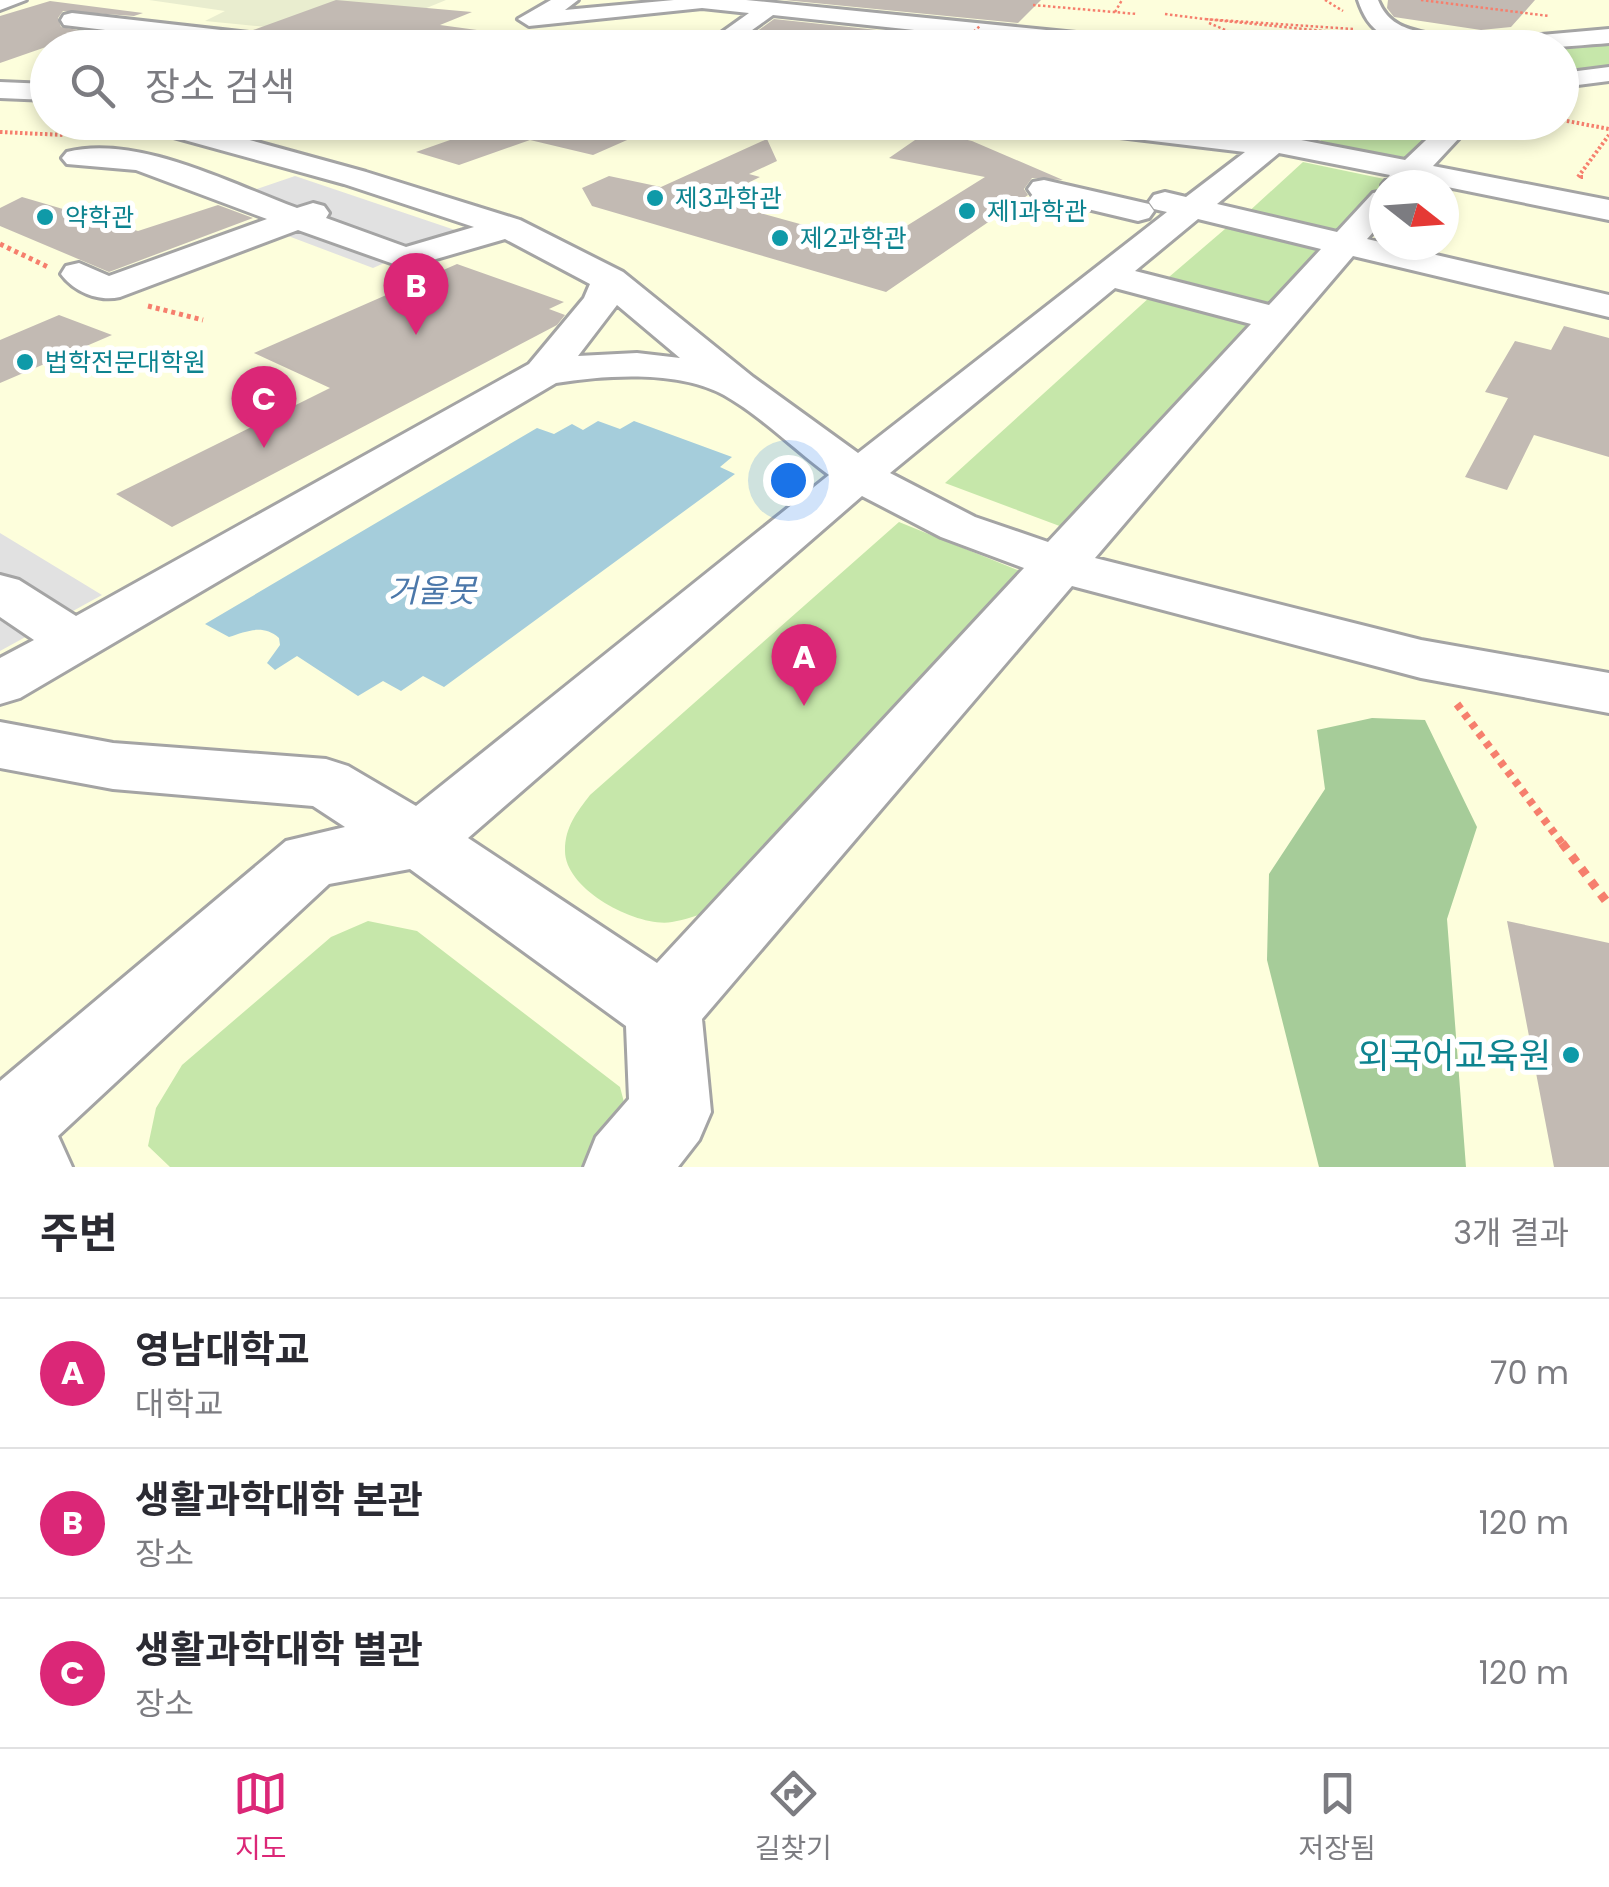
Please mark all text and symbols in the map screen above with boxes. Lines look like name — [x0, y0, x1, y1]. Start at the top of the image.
search box — [30, 30, 1579, 140]
icon: search — [65, 58, 120, 113]
text: 장소 검색 — [145, 60, 295, 113]
north arrow — [1369, 170, 1459, 260]
place label: 제3과학관 — [675, 181, 782, 216]
marker: 제3과학관 — [644, 187, 666, 209]
place label: 제1과학관 — [987, 194, 1087, 229]
place label: 약학관 — [65, 200, 134, 235]
marker: 제1과학관 — [956, 200, 978, 222]
marker: 약학관 — [34, 206, 56, 228]
place label: 제2과학관 — [800, 221, 906, 256]
marker: 제2과학관 — [769, 227, 791, 249]
pin: B — [384, 252, 448, 335]
place label: 법학전문대학원 — [45, 345, 206, 380]
marker: 법학전문대학원 — [14, 351, 36, 373]
pin: C — [232, 366, 296, 448]
your location — [763, 455, 814, 506]
water label: 거울못 — [388, 568, 478, 613]
pin: A — [772, 624, 836, 706]
place label: 외국어교육원 — [1358, 1031, 1551, 1080]
marker: 외국어교육원 — [1560, 1044, 1582, 1066]
text: 주변 — [40, 1204, 117, 1263]
text: 3개 결과 — [1453, 1210, 1569, 1255]
text: 영남대학교 — [135, 1323, 310, 1376]
text: A — [61, 1350, 84, 1395]
text: 70 m — [1490, 1350, 1569, 1395]
text: 대학교 — [135, 1381, 223, 1426]
text: 생활과학대학 본관 — [135, 1473, 423, 1526]
text: B — [62, 1500, 83, 1545]
text: 120 m — [1479, 1500, 1569, 1545]
text: 장소 — [135, 1531, 194, 1576]
text: 생활과학대학 별관 — [135, 1623, 423, 1676]
text: C — [60, 1650, 85, 1695]
text: 120 m — [1479, 1650, 1569, 1695]
text: 장소 — [135, 1681, 194, 1726]
tab: 지도 — [233, 1766, 288, 1870]
tab: 길찾기 — [755, 1766, 832, 1870]
tab: 저장됨 — [1298, 1766, 1376, 1870]

